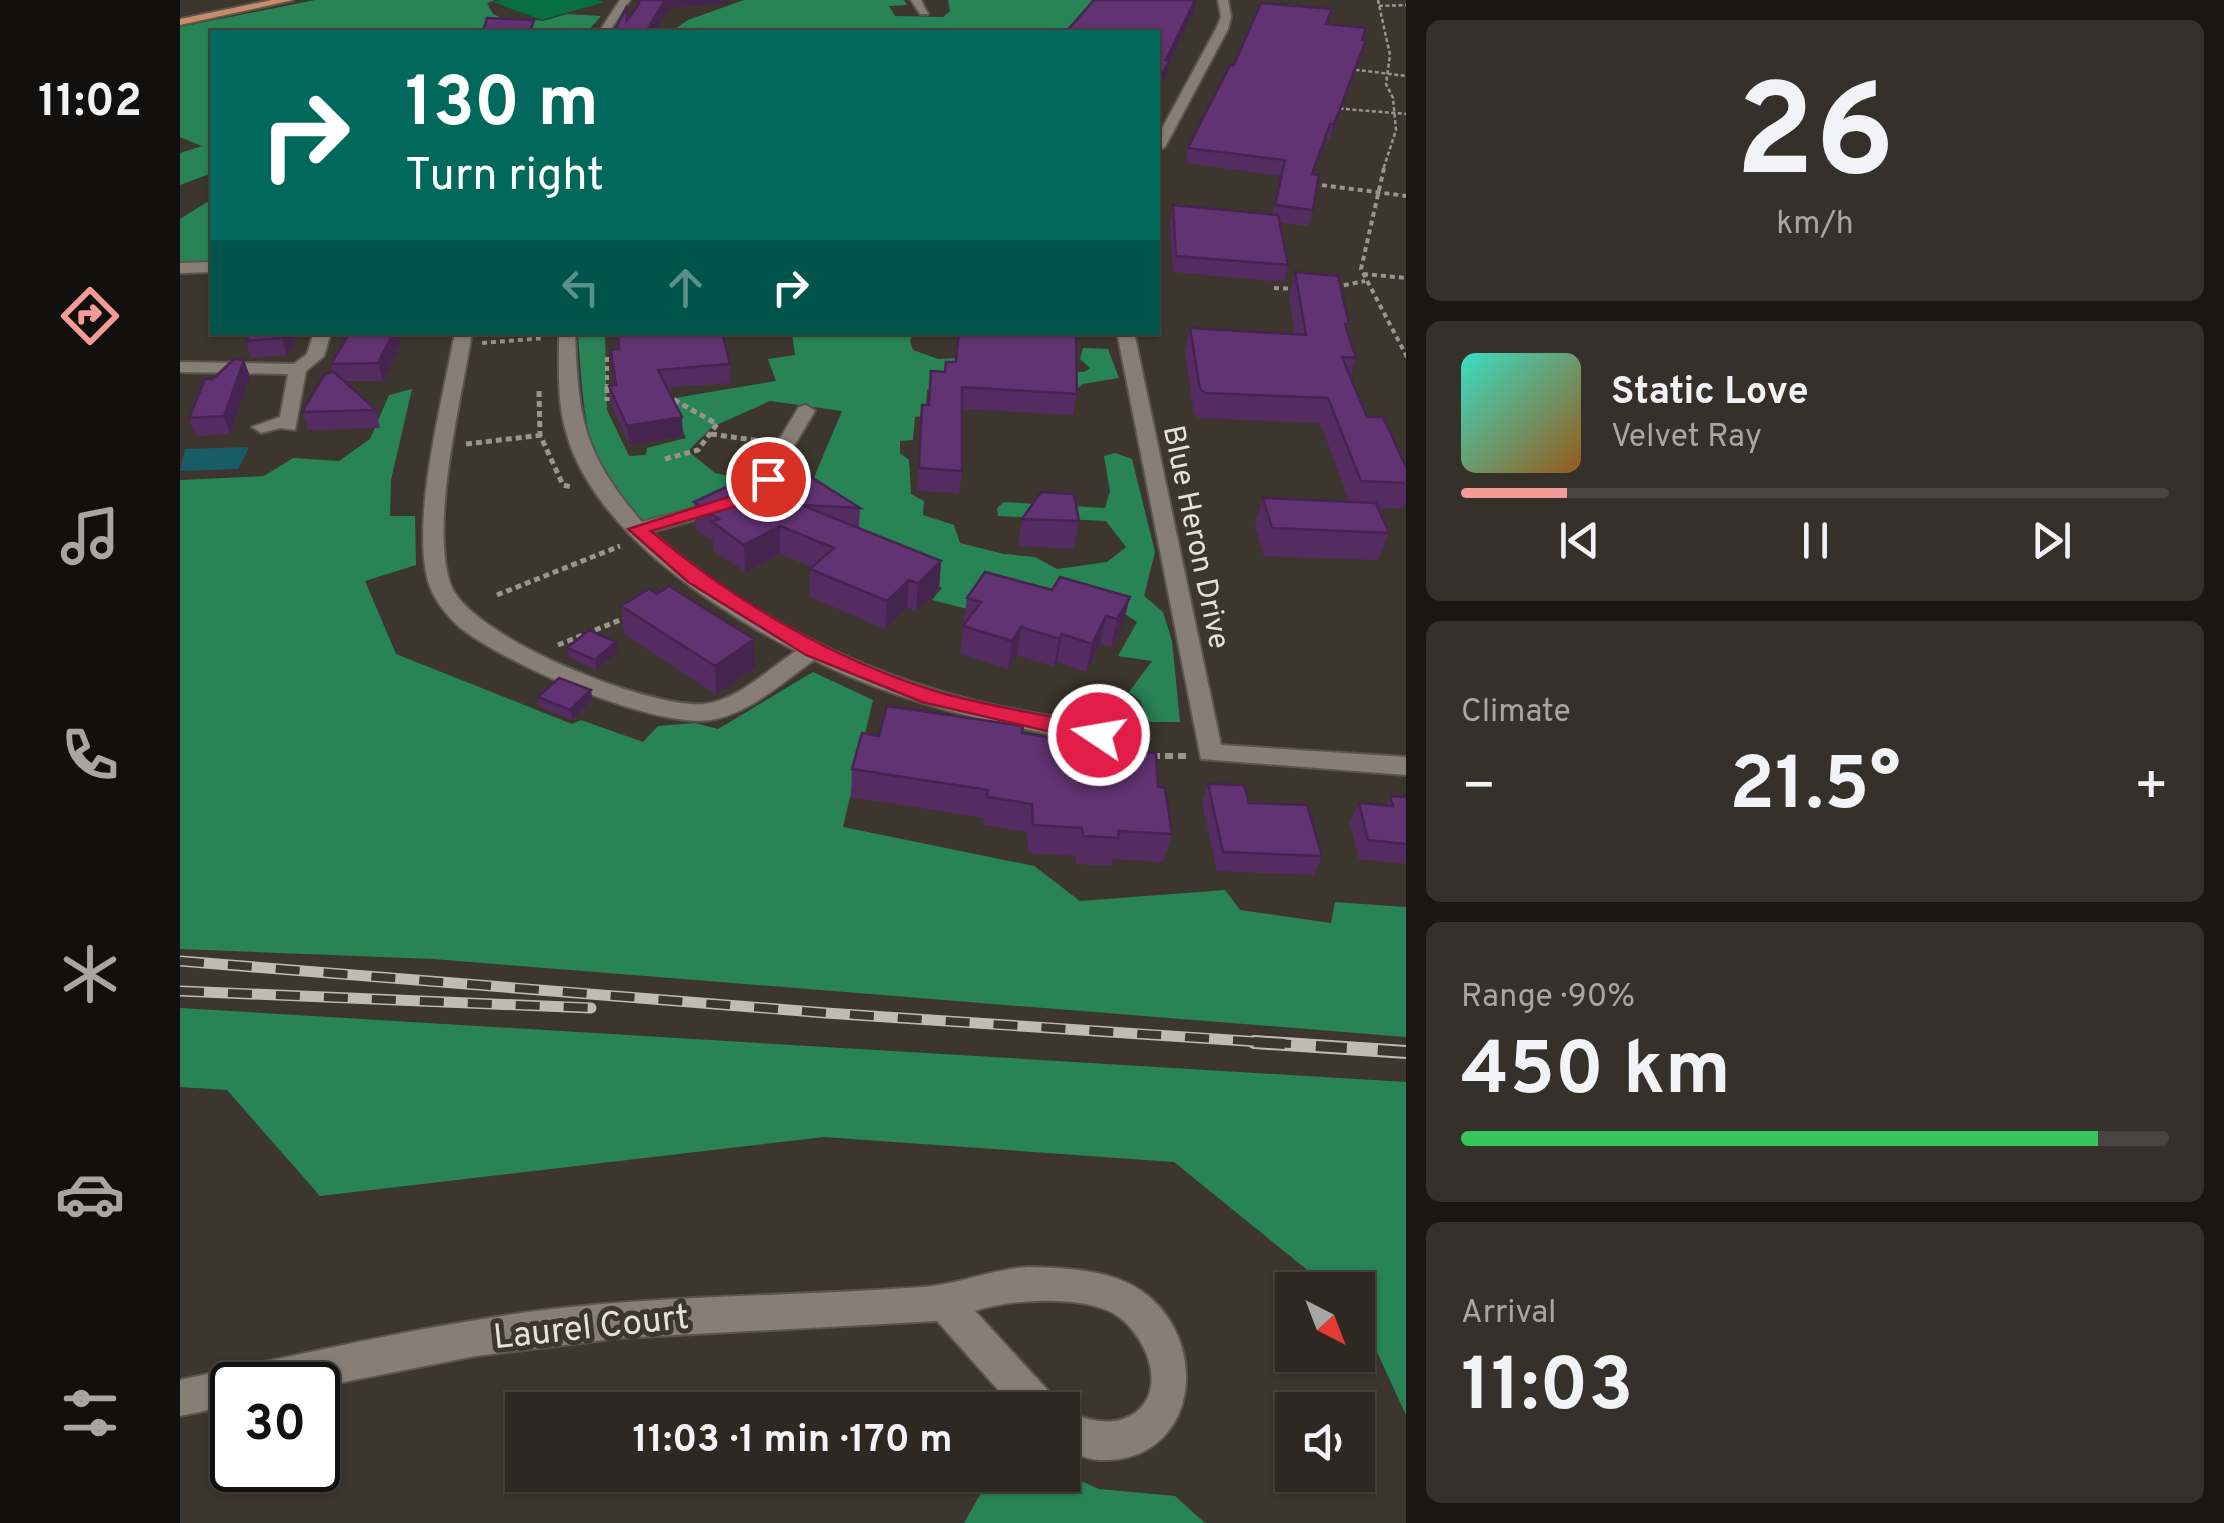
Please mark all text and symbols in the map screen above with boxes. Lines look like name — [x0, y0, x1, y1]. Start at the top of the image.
text: 26 — [1735, 57, 1895, 222]
text: 130 m — [405, 62, 599, 151]
icon: right — [240, 70, 370, 200]
text: 11:02 — [38, 75, 142, 132]
text: Turn right — [405, 149, 604, 206]
text: km/h — [1776, 205, 1854, 245]
icon: left — [553, 260, 608, 315]
icon: ahead — [658, 260, 713, 315]
icon: right — [763, 260, 818, 315]
icon: directions — [55, 281, 125, 351]
text: Static Love — [1611, 369, 1809, 418]
text: Velvet Ray — [1611, 418, 1762, 458]
street label: Blue Heron Drive — [1153, 422, 1236, 653]
pin — [726, 437, 811, 522]
icon: arrive — [741, 452, 796, 507]
icon: music — [55, 501, 125, 571]
icon: previous — [1552, 513, 1607, 568]
icon: pause — [1788, 513, 1843, 568]
icon: next — [2024, 513, 2079, 568]
position arrow — [1047, 683, 1151, 787]
text: Climate — [1461, 693, 1571, 733]
icon: phone — [55, 720, 125, 790]
text: 21.5° — [1729, 741, 1901, 836]
text: − — [1461, 754, 1496, 824]
text: + — [2134, 754, 2169, 824]
icon: climate — [55, 939, 125, 1009]
text: Range · 90% — [1461, 978, 1635, 1018]
text: 450 km — [1461, 1026, 1731, 1121]
icon: car — [55, 1159, 125, 1229]
north arrow — [1275, 1272, 1375, 1372]
map controls — [1275, 1272, 1375, 1492]
text: Arrival — [1461, 1294, 1556, 1334]
street label: Laurel Court — [491, 1297, 691, 1361]
text: 11:03 — [1461, 1342, 1634, 1437]
speed limit sign: 30 — [210, 1362, 340, 1492]
icon: filters — [55, 1378, 125, 1448]
button: sound — [1275, 1392, 1375, 1492]
text: 11:03 · 1 min · 170 m — [633, 1417, 952, 1466]

